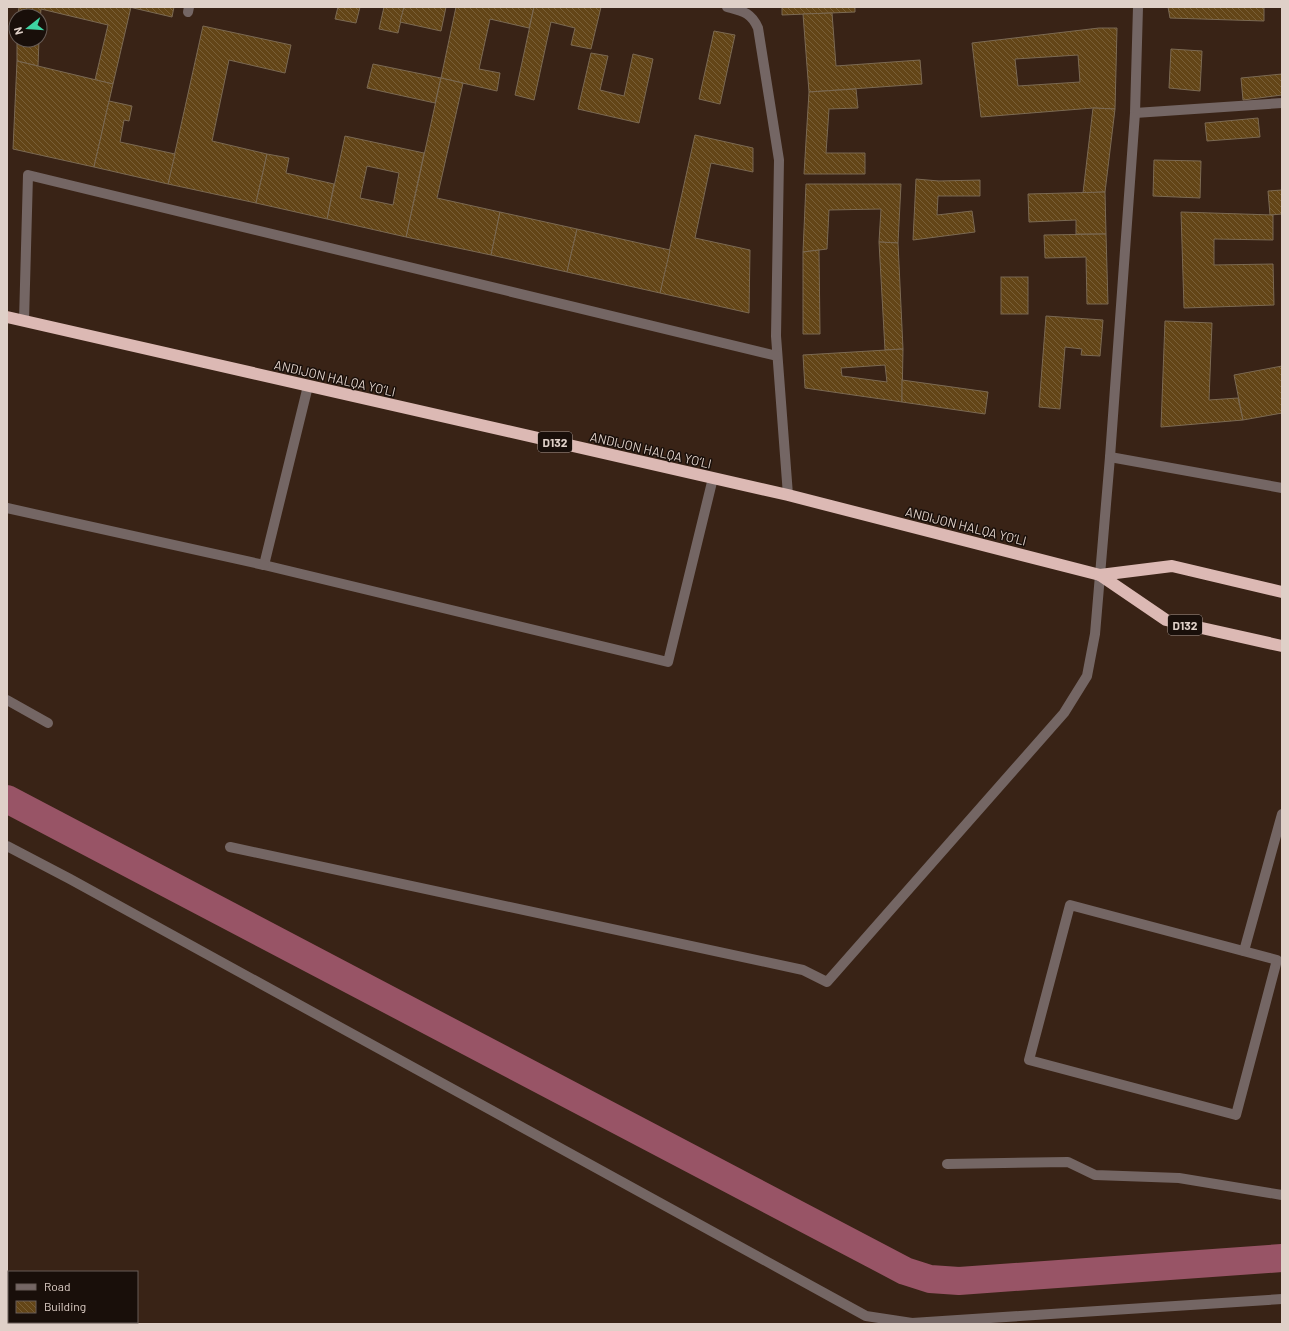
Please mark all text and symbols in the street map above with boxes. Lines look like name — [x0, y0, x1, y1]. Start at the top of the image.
north arrow — [8, 8, 48, 48]
text: N — [11, 26, 25, 36]
street label: ANDIJON HALQA YO‘LI — [273, 356, 397, 400]
street label: ANDIJON HALQA YO‘LI — [589, 428, 713, 472]
road number: D132 — [538, 432, 572, 452]
street label: ANDIJON HALQA YO‘LI — [904, 503, 1028, 549]
road number: D132 — [1168, 615, 1202, 635]
legend — [8, 1271, 138, 1323]
text: Road — [44, 1279, 71, 1293]
text: Building — [44, 1299, 86, 1313]

